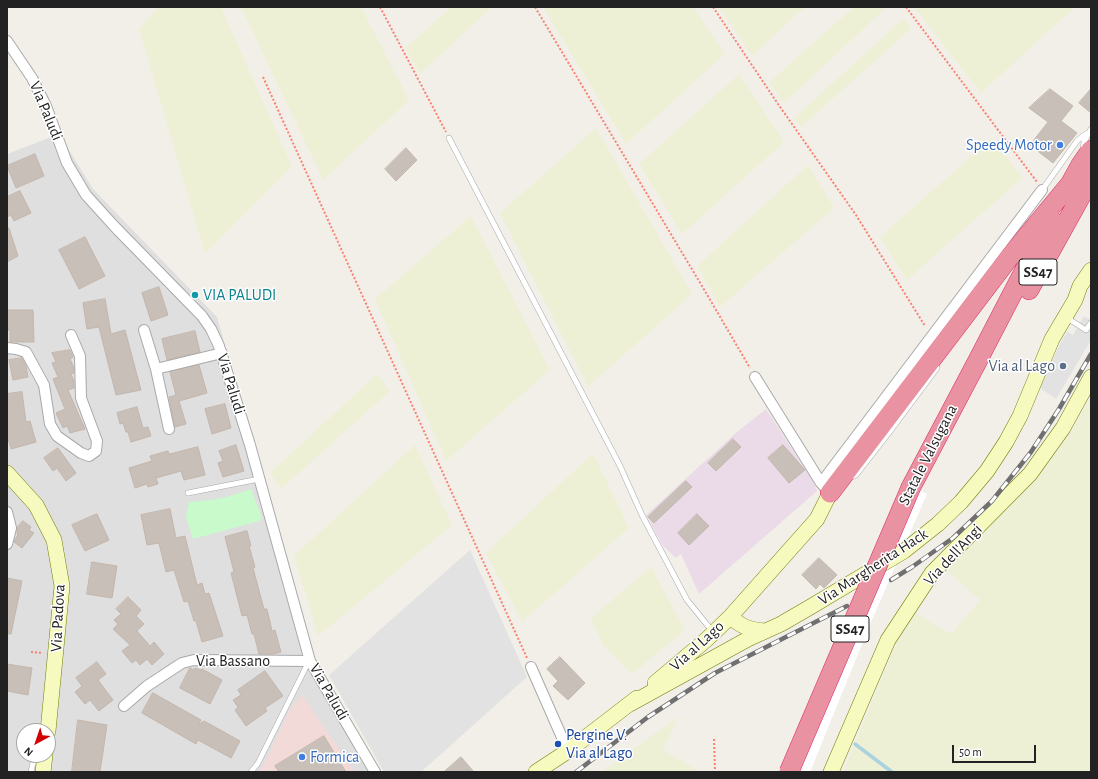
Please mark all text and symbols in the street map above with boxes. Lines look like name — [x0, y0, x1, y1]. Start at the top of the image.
street label: Via Paludi — [25, 78, 67, 144]
place label: Speedy Motor — [966, 135, 1052, 155]
marker: Speedy Motor — [1055, 140, 1065, 150]
road number: SS47 — [1019, 259, 1057, 285]
place label: VIA PALUDI — [203, 285, 276, 305]
marker: VIA PALUDI — [190, 290, 200, 300]
street label: Via Paludi — [213, 351, 249, 417]
place label: Via al Lago — [988, 356, 1055, 376]
marker: Via al Lago — [1058, 361, 1068, 371]
street label: Statale Valsugana — [894, 401, 962, 509]
street label: Via dell'Angi — [920, 520, 986, 590]
street label: Via Margherita Hack — [815, 524, 931, 610]
street label: Via Padova — [47, 584, 69, 652]
road number: SS47 — [831, 616, 869, 642]
street label: Via al Lago — [666, 617, 728, 675]
street label: Via Bassano — [196, 651, 270, 671]
street label: Via Paludi — [305, 660, 353, 724]
north arrow — [16, 723, 56, 763]
place label: Pergine V. Via al Lago — [566, 725, 633, 763]
scale bar — [954, 737, 1038, 763]
marker: Pergine V. Via al Lago — [553, 739, 563, 749]
text: N — [22, 745, 35, 758]
text: 50 m — [959, 746, 982, 758]
place label: Formica — [310, 747, 359, 767]
marker: Formica — [297, 752, 307, 762]

